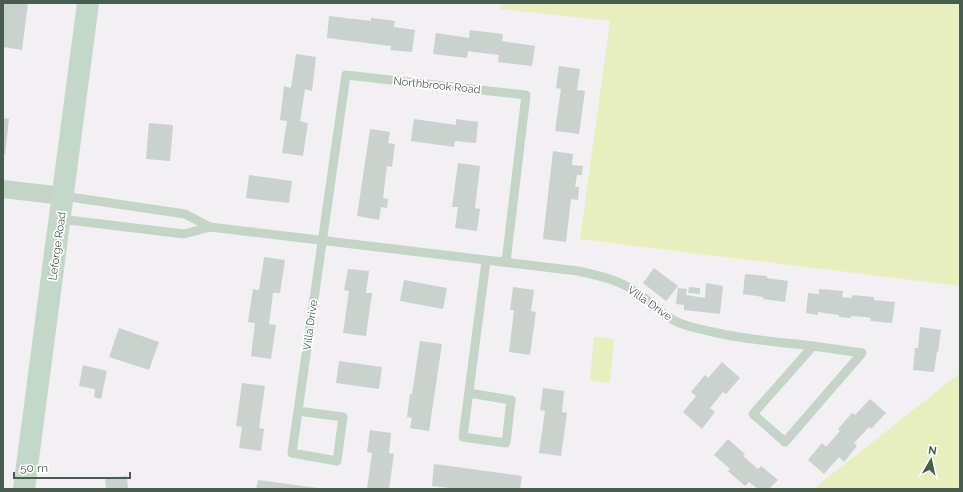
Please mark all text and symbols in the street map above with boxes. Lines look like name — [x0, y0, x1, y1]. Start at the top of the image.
street label: Northbrook Road — [393, 74, 481, 97]
street label: Leforge Road — [46, 211, 69, 281]
street label: Villa Drive — [625, 283, 675, 324]
street label: Villa Drive — [301, 298, 321, 351]
north arrow — [911, 440, 951, 480]
text: N — [927, 444, 938, 458]
scale bar — [14, 454, 130, 480]
text: 50 m — [20, 461, 48, 475]

